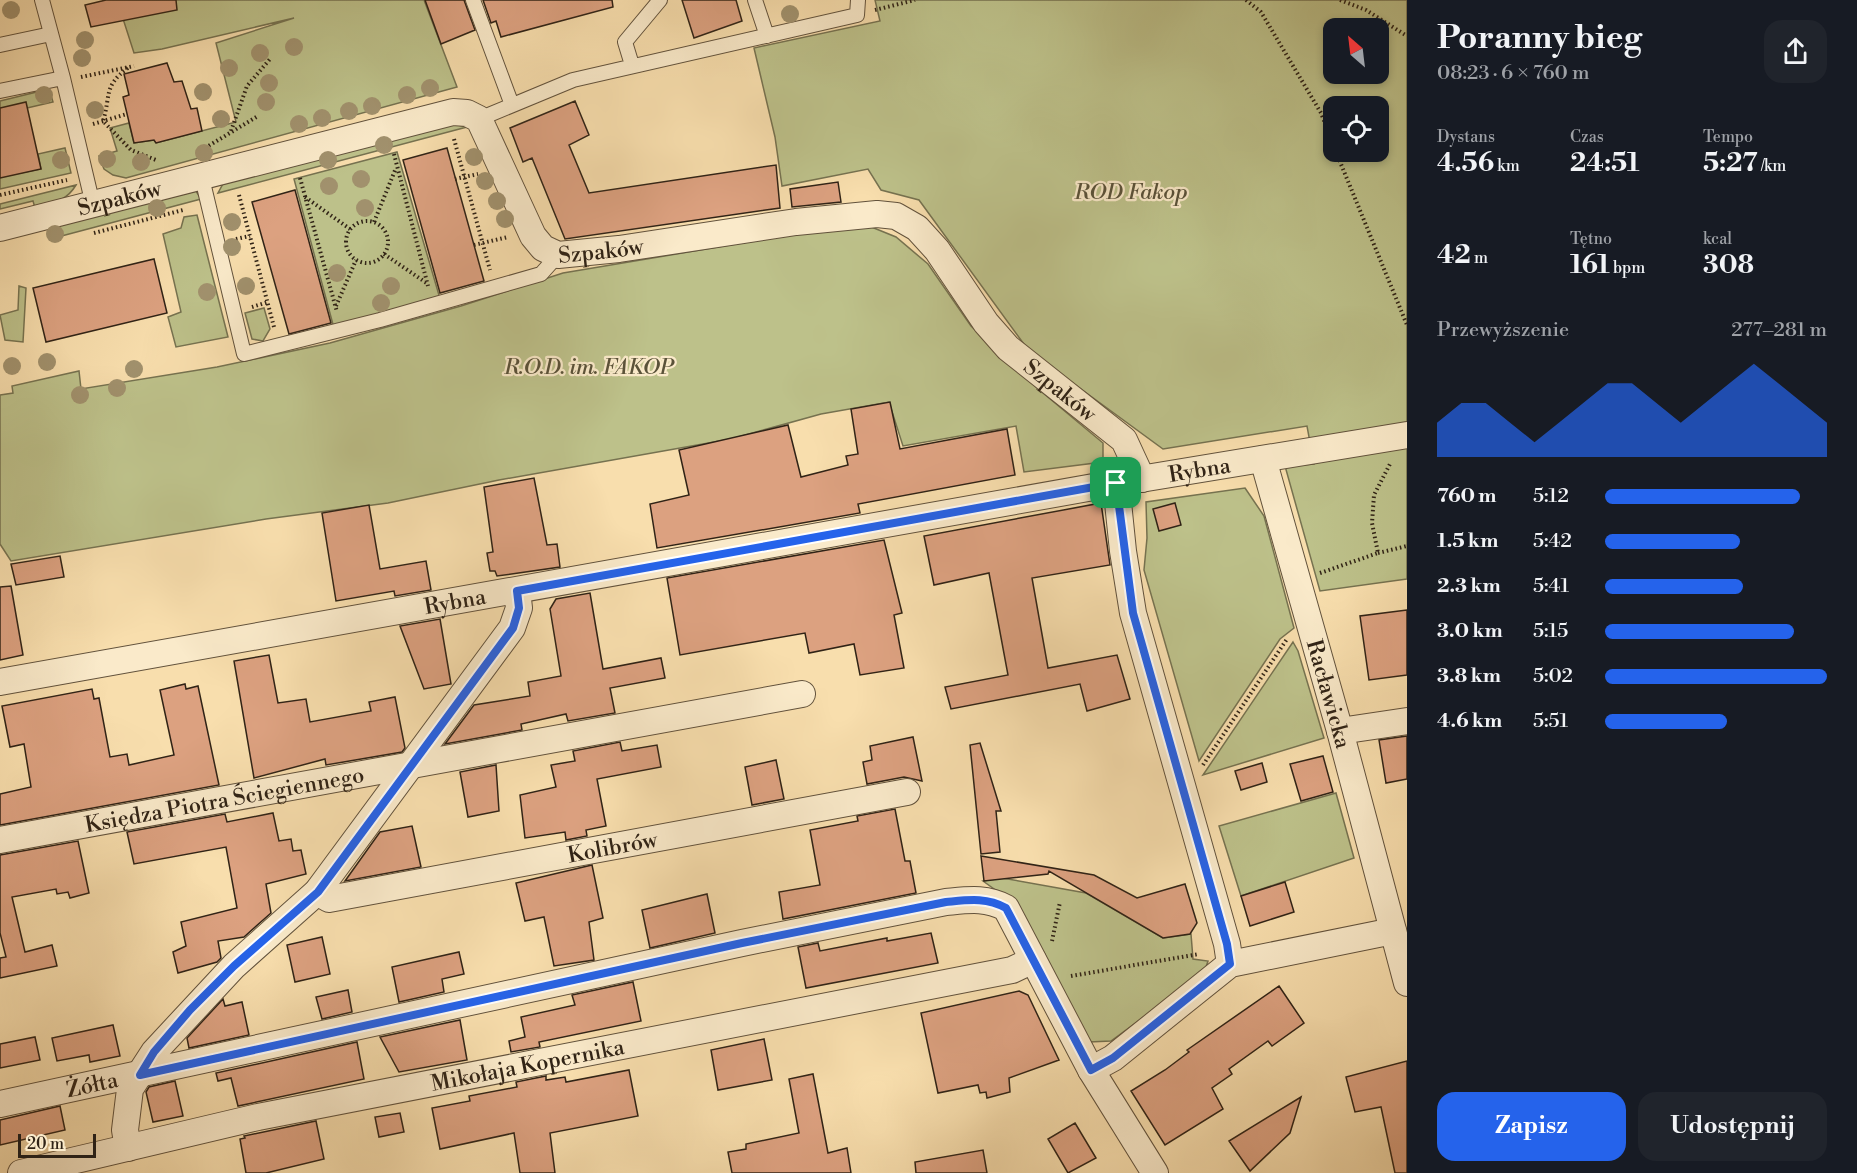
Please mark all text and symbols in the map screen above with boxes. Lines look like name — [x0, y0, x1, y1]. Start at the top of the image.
north arrow — [1323, 18, 1389, 84]
map controls — [1323, 18, 1389, 162]
text: Poranny bieg — [1437, 18, 1642, 59]
button: share — [1764, 20, 1827, 83]
text: 08:23 · 6 × 760 m — [1437, 61, 1589, 86]
button: locate — [1323, 96, 1389, 162]
text: Dystans — [1437, 127, 1495, 147]
text: Czas — [1570, 127, 1604, 147]
text: Tempo — [1703, 127, 1753, 147]
text: 4.56 — [1437, 147, 1494, 179]
text: 24:51 — [1570, 147, 1640, 179]
text: 5:27 — [1703, 147, 1758, 179]
text: km — [1494, 156, 1520, 176]
text: /km — [1758, 156, 1786, 176]
street label: Szpaków — [75, 175, 165, 223]
park label: ROD Fakop — [1073, 179, 1188, 206]
text: Tętno — [1570, 229, 1612, 249]
text: kcal — [1703, 229, 1732, 249]
street label: Szpaków — [557, 233, 646, 270]
text: 42 — [1437, 239, 1471, 271]
text: m — [1471, 248, 1488, 268]
text: 161 — [1570, 249, 1610, 281]
text: 308 — [1703, 249, 1754, 281]
text: bpm — [1610, 258, 1645, 278]
text: Przewyższenie — [1437, 318, 1569, 343]
text: 277–281 m — [1731, 318, 1827, 343]
park label: R.O.D. im. FAKOP — [503, 354, 675, 381]
street label: Szpaków — [1018, 354, 1102, 428]
street label: Rybna — [1167, 452, 1233, 489]
pin — [1090, 457, 1141, 508]
icon: arrive — [1099, 466, 1132, 499]
text: 760 m — [1437, 484, 1496, 509]
text: 5:12 — [1533, 484, 1569, 509]
text: 1.5 km — [1437, 529, 1498, 554]
text: 5:42 — [1533, 529, 1572, 554]
text: 2.3 km — [1437, 574, 1501, 599]
text: 5:41 — [1533, 574, 1569, 599]
street label: Rybna — [422, 583, 489, 621]
text: 3.0 km — [1437, 619, 1503, 644]
text: 5:15 — [1533, 619, 1568, 644]
street label: Racławicka — [1300, 637, 1356, 753]
text: 3.8 km — [1437, 664, 1501, 689]
text: 5:02 — [1533, 664, 1573, 689]
text: 4.6 km — [1437, 709, 1502, 734]
text: 5:51 — [1533, 709, 1568, 734]
street label: Księdza Piotra Ściegiennego — [83, 762, 366, 839]
street label: Kolibrów — [565, 826, 661, 870]
street label: Mikołaja Kopernika — [429, 1034, 628, 1098]
street label: Żółta — [63, 1067, 122, 1104]
button: Zapisz — [1437, 1092, 1626, 1161]
button: Udostępnij — [1638, 1092, 1827, 1161]
scale bar — [18, 1131, 96, 1158]
text: 20 m — [27, 1134, 64, 1154]

